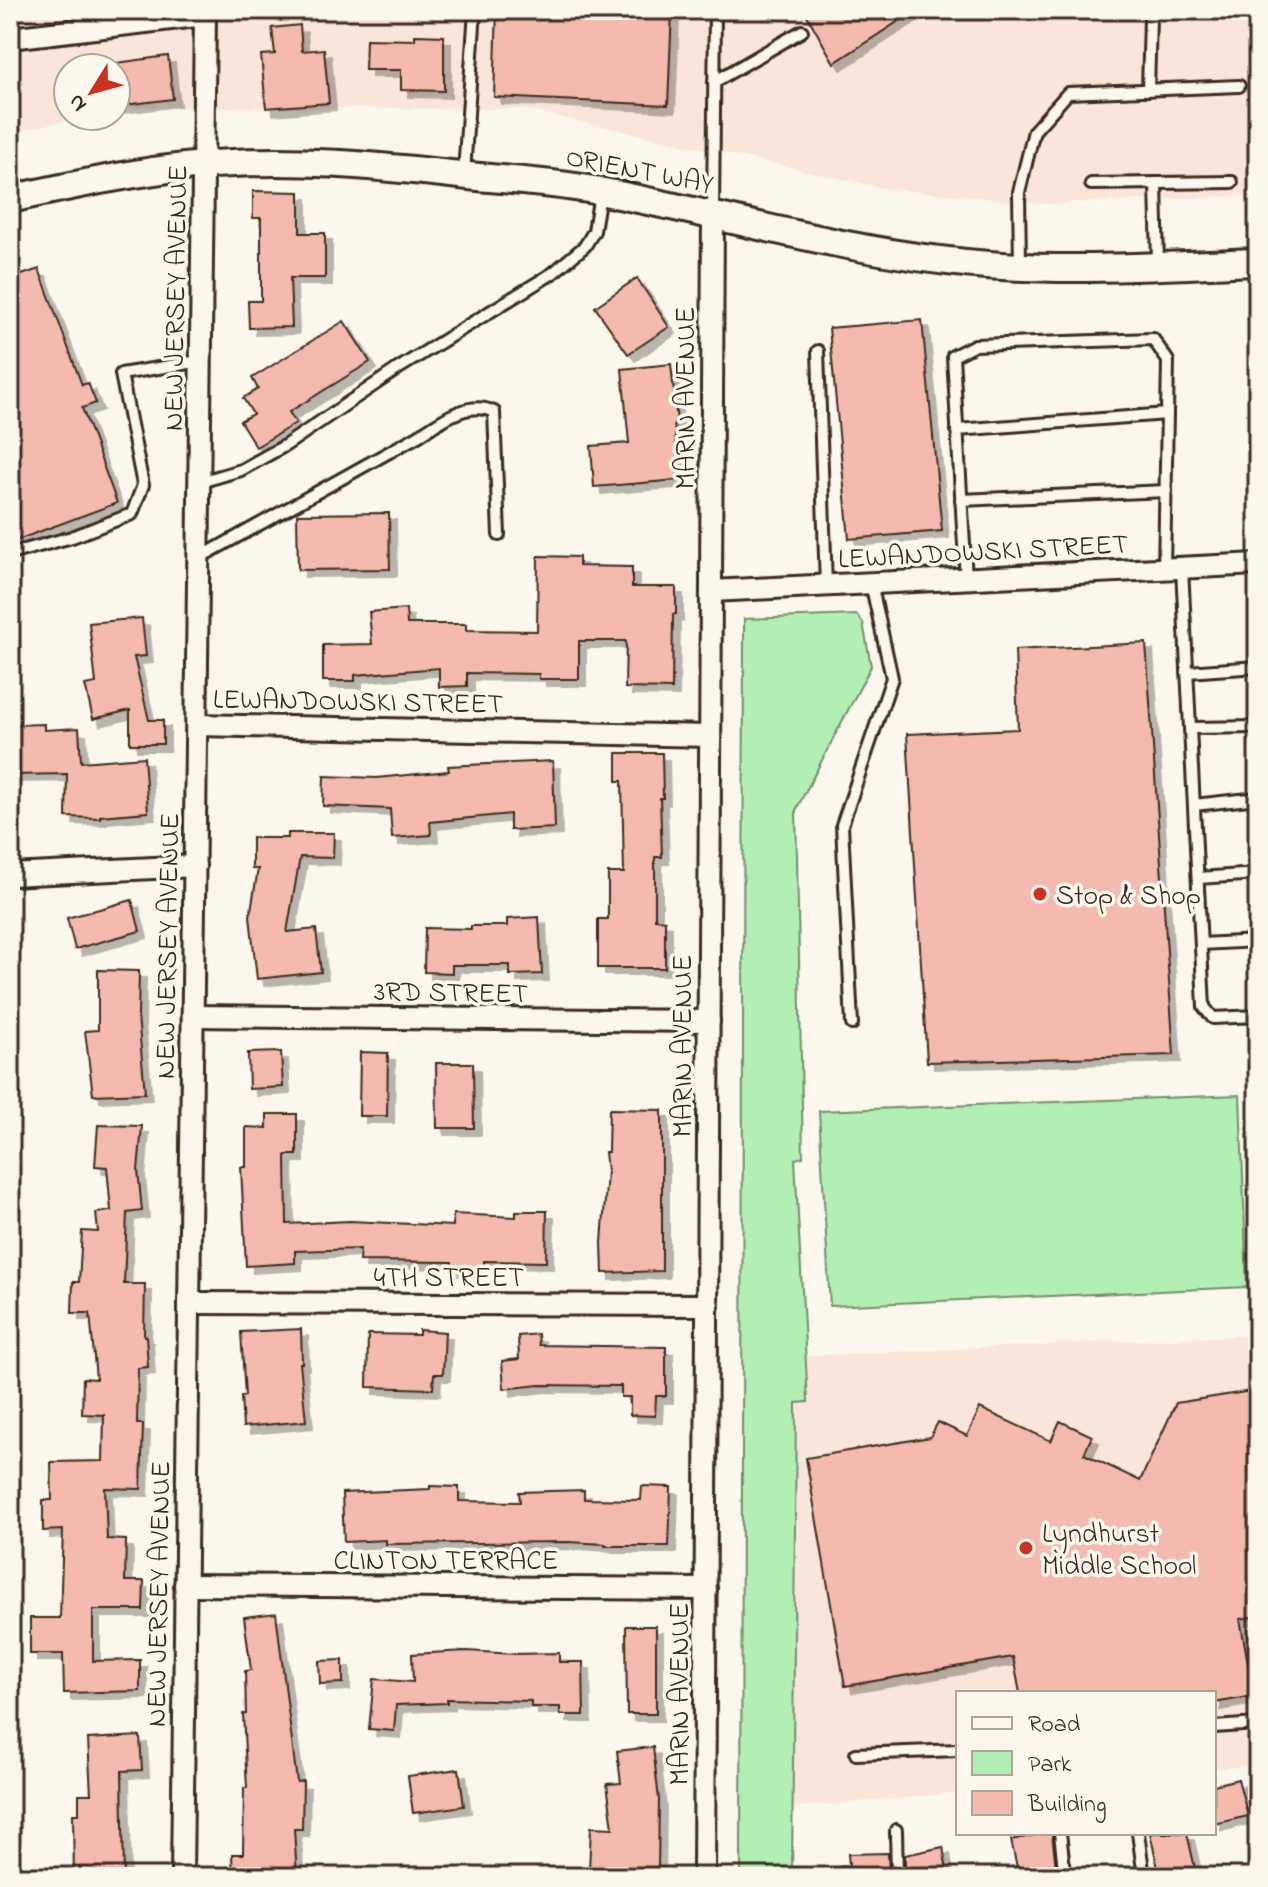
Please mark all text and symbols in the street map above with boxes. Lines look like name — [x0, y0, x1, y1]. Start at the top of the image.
north arrow — [52, 52, 132, 132]
text: N — [61, 87, 96, 118]
street label: ORIENT WAY — [562, 138, 717, 207]
street label: NEW JERSEY AVENUE — [155, 165, 200, 432]
street label: MARIN AVENUE — [667, 306, 708, 490]
street label: LEWANDOWSKI STREET — [837, 525, 1129, 582]
street label: LEWANDOWSKI STREET — [212, 680, 504, 727]
street label: NEW JERSEY AVENUE — [147, 813, 192, 1080]
place label: Stop & Shop — [1056, 877, 1201, 918]
marker: Stop & Shop — [1031, 885, 1049, 903]
street label: MARIN AVENUE — [664, 954, 705, 1138]
street label: 3RD STREET — [374, 973, 528, 1016]
street label: 4TH STREET — [374, 1259, 524, 1300]
street label: NEW JERSEY AVENUE — [138, 1461, 183, 1728]
place label: Lyndhurst Middle School — [1042, 1515, 1196, 1588]
marker: Lyndhurst Middle School — [1017, 1539, 1035, 1557]
street label: CLINTON TERRACE — [333, 1542, 559, 1583]
street label: MARIN AVENUE — [661, 1602, 702, 1786]
legend — [956, 1691, 1216, 1835]
text: Road — [1028, 1708, 1081, 1743]
text: Park — [1028, 1748, 1072, 1783]
text: Building — [1027, 1788, 1107, 1823]

